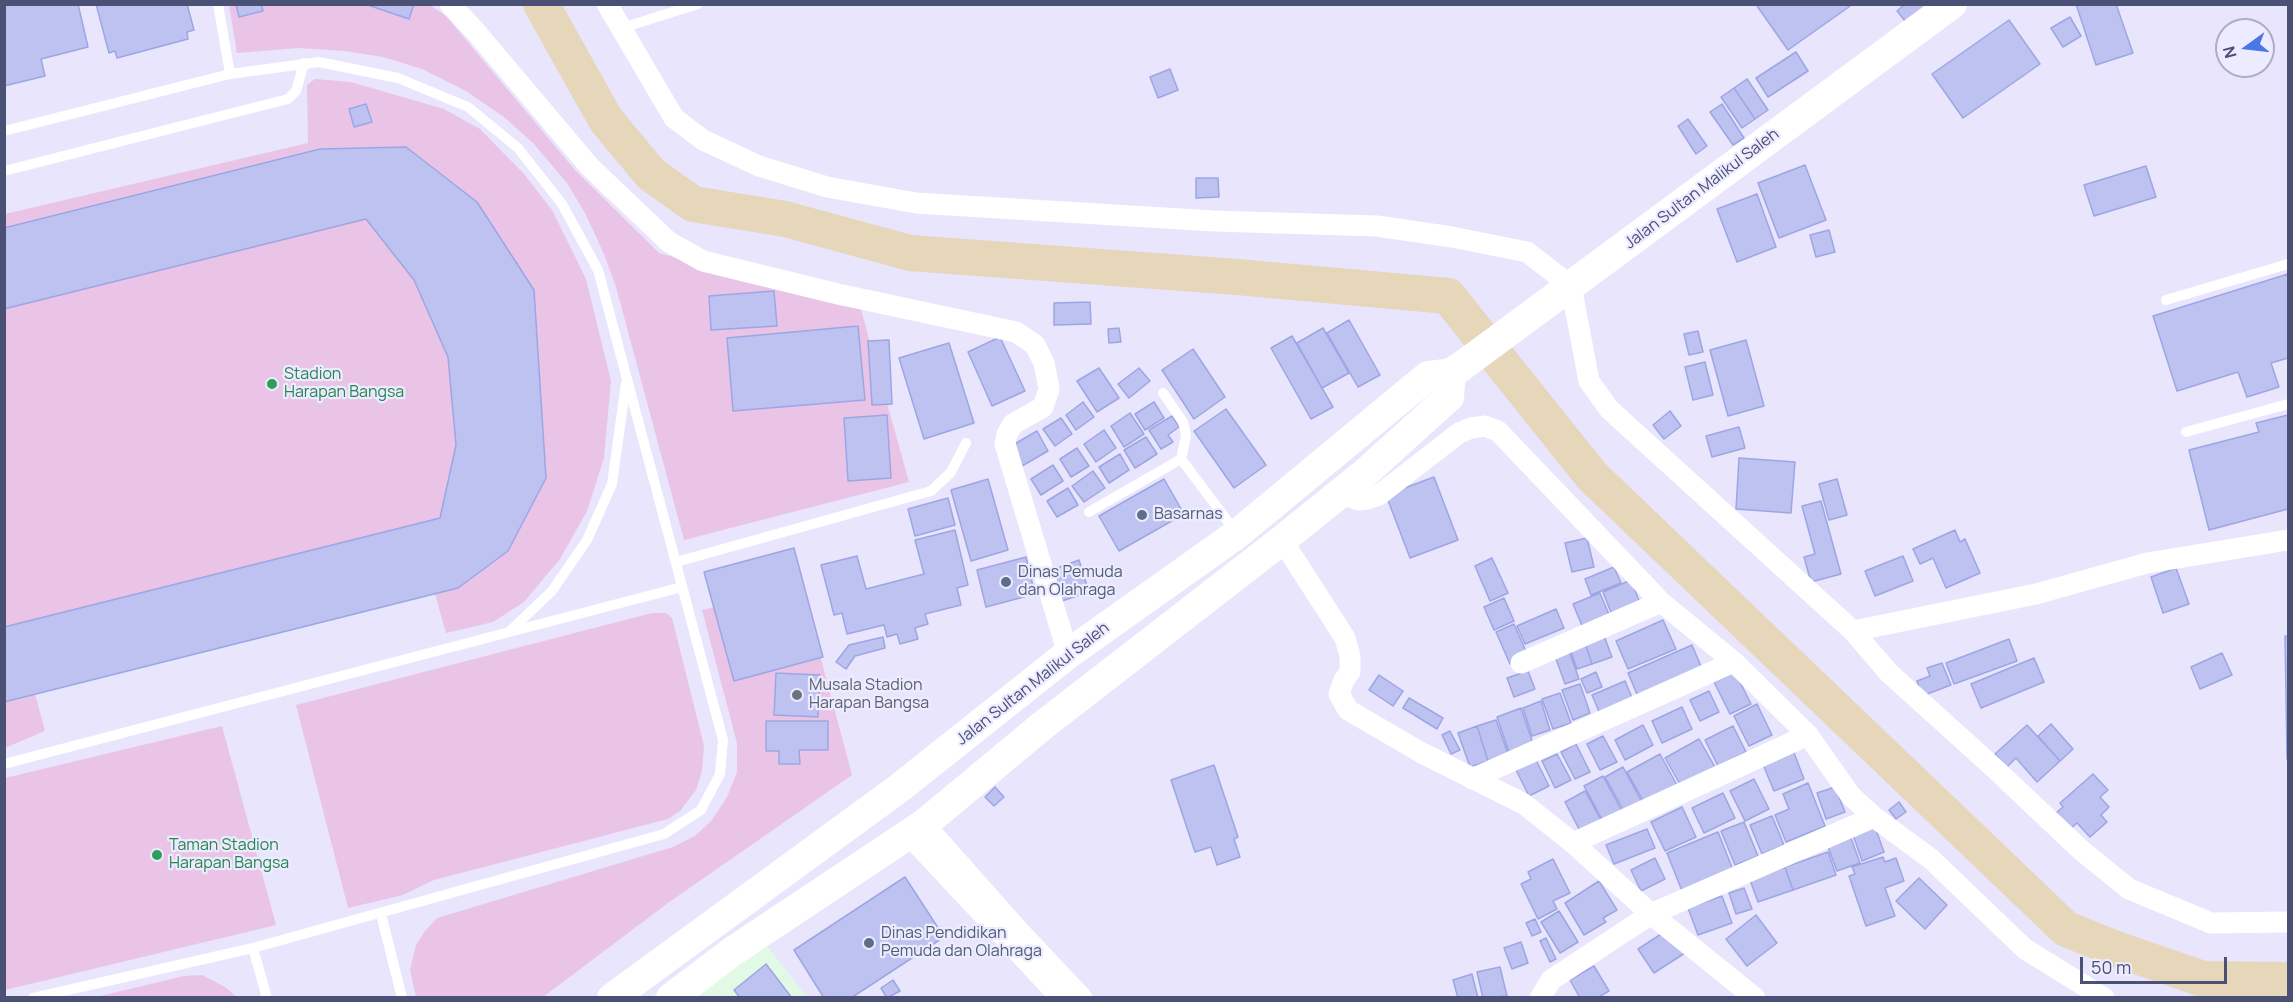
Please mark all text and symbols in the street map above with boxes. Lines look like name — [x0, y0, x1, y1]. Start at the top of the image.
north arrow — [2215, 18, 2275, 78]
text: N — [2217, 44, 2242, 61]
street label: Jalan Sultan Malikul Saleh — [1621, 125, 1783, 253]
place label: Stadion Harapan Bangsa — [284, 365, 404, 403]
marker: Stadion Harapan Bangsa — [265, 377, 279, 391]
place label: Basarnas — [1154, 505, 1223, 525]
marker: Basarnas — [1135, 508, 1149, 522]
place label: Dinas Pemuda dan Olahraga — [1018, 563, 1123, 601]
marker: Dinas Pemuda dan Olahraga — [999, 575, 1013, 589]
street label: Jalan Sultan Malikul Saleh — [953, 618, 1113, 750]
place label: Musala Stadion Harapan Bangsa — [809, 676, 929, 714]
marker: Musala Stadion Harapan Bangsa — [790, 688, 804, 702]
place label: Taman Stadion Harapan Bangsa — [169, 836, 289, 874]
marker: Taman Stadion Harapan Bangsa — [150, 848, 164, 862]
place label: Dinas Pendidikan Pemuda dan Olahraga — [881, 924, 1042, 962]
marker: Dinas Pendidikan Pemuda dan Olahraga — [862, 936, 876, 950]
scale bar — [2083, 945, 2230, 983]
text: 50 m — [2091, 955, 2131, 979]

